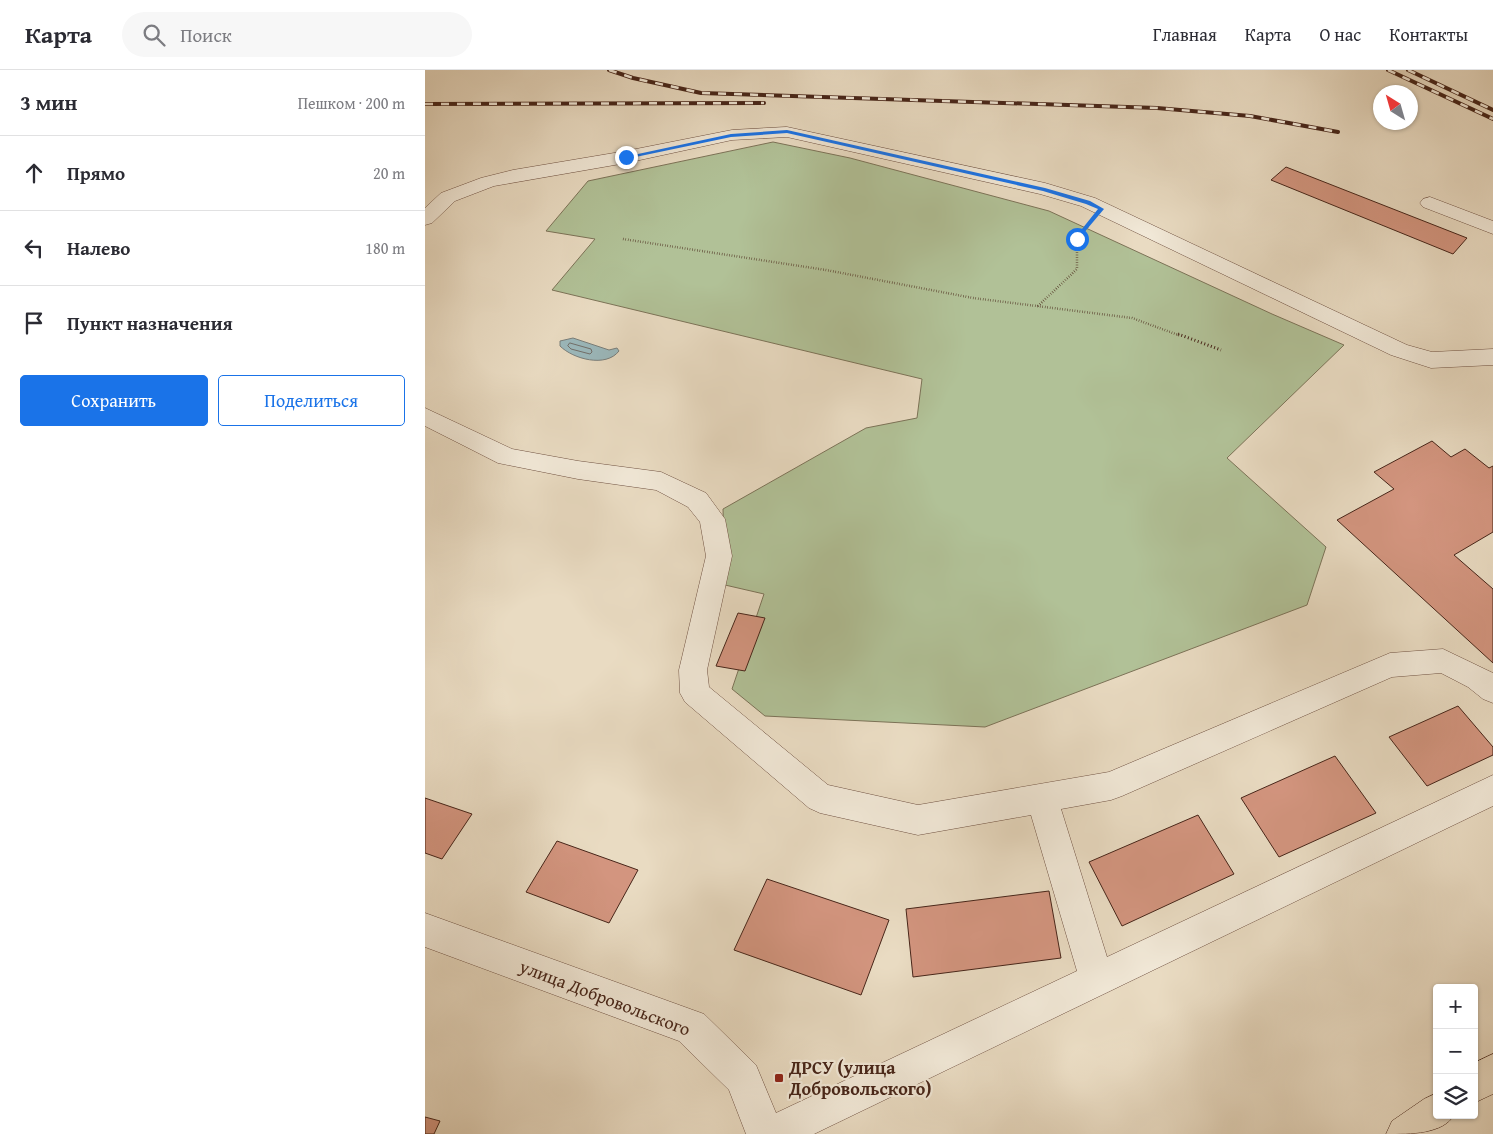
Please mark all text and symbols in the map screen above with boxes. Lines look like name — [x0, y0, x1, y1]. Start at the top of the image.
search box — [122, 12, 472, 57]
text: Карта — [25, 17, 92, 52]
icon: search — [140, 21, 168, 49]
text: Поиск — [180, 21, 232, 49]
text: Главная — [1153, 21, 1217, 48]
text: Карта — [1245, 21, 1291, 48]
text: О нас — [1319, 21, 1361, 48]
text: Контакты — [1389, 21, 1468, 48]
north arrow — [1373, 85, 1418, 130]
text: 3 мин — [20, 87, 77, 118]
text: Пешком · 200 m — [298, 91, 405, 115]
route end — [615, 146, 638, 169]
icon: ahead — [20, 159, 48, 187]
text: Прямо — [67, 159, 125, 187]
text: 20 m — [373, 161, 405, 185]
route start — [1066, 228, 1089, 251]
icon: left — [20, 234, 48, 262]
text: Налево — [67, 234, 130, 262]
text: 180 m — [365, 236, 405, 260]
icon: arrive — [20, 309, 48, 337]
text: Пункт назначения — [67, 309, 233, 337]
button: Сохранить — [20, 375, 208, 426]
button: Поделиться — [218, 375, 405, 426]
street label: улица Добровольского — [515, 952, 695, 1043]
map controls — [1433, 984, 1478, 1119]
button: + — [1433, 984, 1478, 1029]
button: − — [1433, 1029, 1478, 1074]
place label: ДРСУ (улица Добровольского) — [788, 1054, 931, 1102]
marker: ДРСУ (улица Добровольского) — [773, 1072, 785, 1084]
button: layers — [1433, 1074, 1478, 1119]

